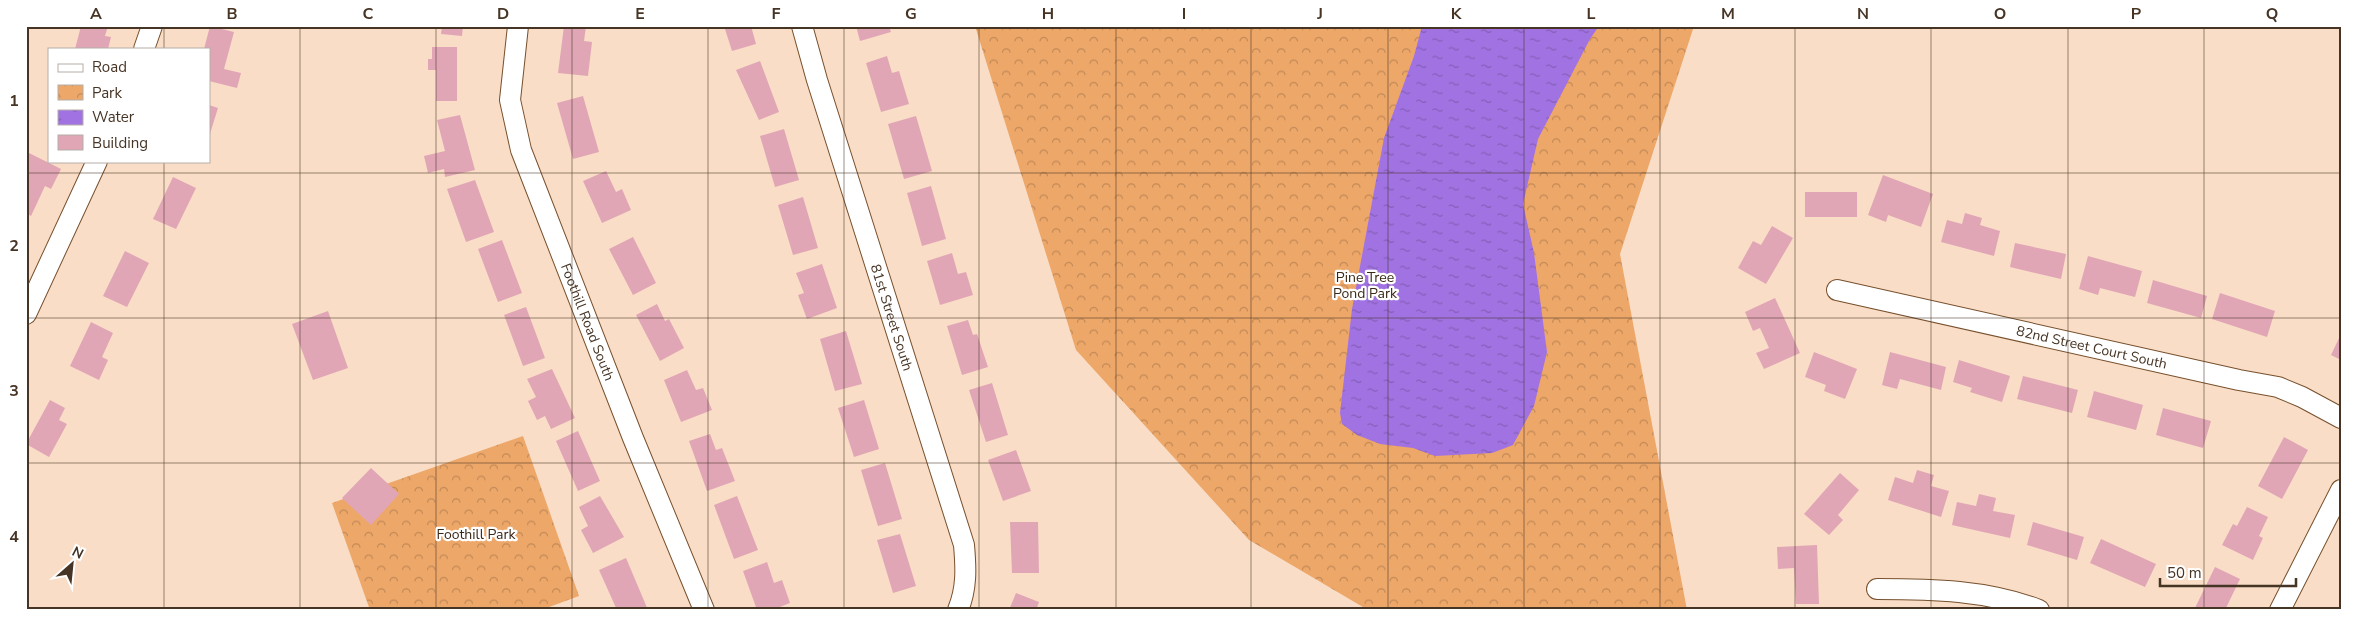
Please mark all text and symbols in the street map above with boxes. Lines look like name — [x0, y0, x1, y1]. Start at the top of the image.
text: A — [90, 3, 102, 25]
text: B — [226, 3, 238, 25]
text: C — [363, 3, 374, 25]
text: D — [497, 3, 509, 25]
text: E — [635, 3, 645, 25]
text: F — [772, 3, 781, 25]
text: G — [905, 3, 917, 25]
text: H — [1042, 3, 1054, 25]
text: I — [1182, 3, 1186, 25]
text: J — [1316, 3, 1323, 25]
text: K — [1451, 3, 1463, 25]
text: L — [1587, 3, 1596, 25]
text: M — [1721, 3, 1735, 25]
text: N — [1857, 3, 1869, 25]
text: O — [1994, 3, 2006, 25]
text: P — [2131, 3, 2141, 25]
text: Q — [2266, 3, 2278, 25]
legend — [48, 48, 210, 162]
text: Road — [92, 57, 127, 77]
text: Park — [92, 83, 122, 103]
text: 1 — [9, 90, 19, 112]
text: Water — [92, 107, 135, 127]
text: Building — [92, 133, 148, 153]
text: 2 — [9, 235, 19, 257]
street label: Foothill Road South — [556, 261, 619, 383]
street label: 81st Street South — [866, 262, 917, 373]
park label: Pine Tree Pond Park — [1333, 268, 1398, 303]
street label: 82nd Street Court South — [2014, 321, 2169, 374]
text: 3 — [9, 380, 19, 402]
park label: Foothill Park — [437, 525, 516, 544]
text: 4 — [9, 526, 19, 548]
north arrow — [48, 538, 98, 588]
text: N — [69, 542, 87, 564]
scale bar — [2160, 556, 2296, 588]
text: 50 m — [2167, 563, 2202, 583]

